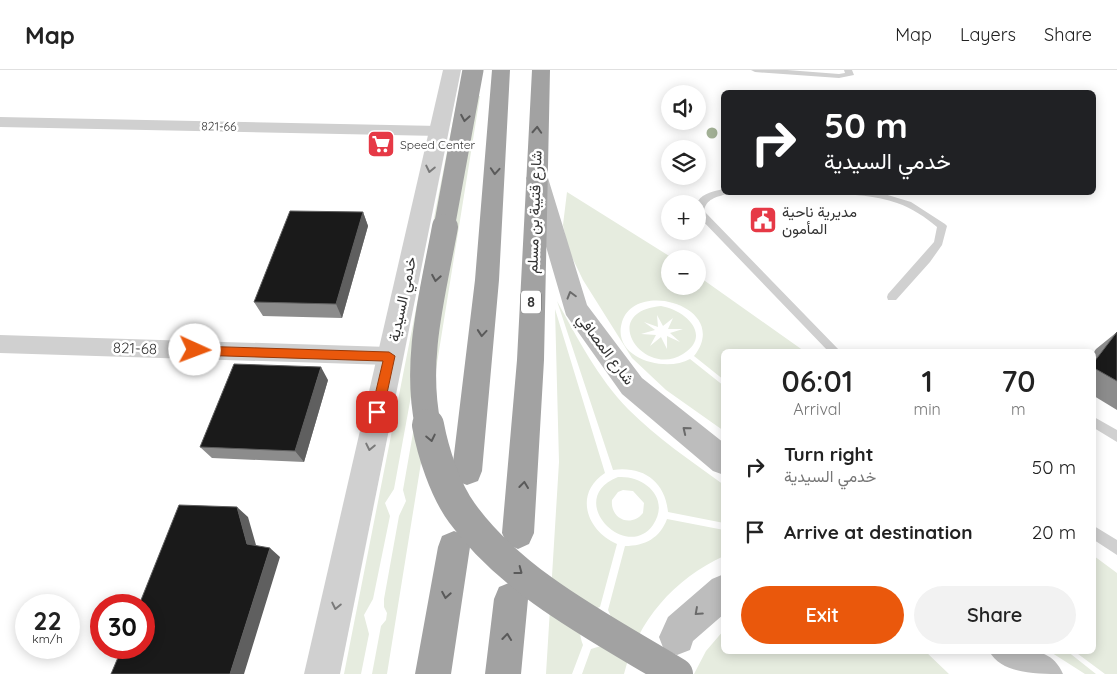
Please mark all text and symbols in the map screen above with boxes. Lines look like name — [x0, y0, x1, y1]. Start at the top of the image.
text: Map — [25, 20, 75, 50]
text: Map — [895, 23, 932, 46]
text: Layers — [960, 23, 1016, 46]
text: Share — [1044, 23, 1092, 46]
map controls — [661, 85, 706, 295]
button: sound — [661, 85, 706, 130]
text: 50 m — [824, 103, 908, 147]
icon: right — [741, 110, 806, 175]
one-way arrow — [460, 114, 470, 122]
street label: 821-66 — [201, 118, 237, 134]
one-way arrow — [532, 126, 543, 134]
supermarket icon: Speed Center — [366, 129, 396, 159]
place label: Speed Center — [400, 137, 475, 152]
button: layers — [661, 140, 706, 185]
text: خدمي السيدية — [824, 147, 951, 175]
street label: شارع قتيبة بن مسلم — [522, 150, 548, 274]
one-way arrow — [426, 164, 436, 173]
one-way arrow — [489, 167, 500, 175]
button: + — [661, 195, 706, 240]
place label: مديرية ناحية المأمون — [782, 202, 857, 238]
public building icon: مديرية ناحية المأمون — [748, 205, 778, 235]
button: − — [661, 250, 706, 295]
street label: خدمي السيدية — [384, 255, 424, 344]
one-way arrow — [431, 273, 441, 282]
road number: 8 — [521, 290, 541, 313]
one-way arrow — [566, 291, 577, 299]
street label: شارع المصافي — [570, 310, 639, 391]
position arrow — [168, 323, 220, 375]
one-way arrow — [476, 329, 487, 337]
street label: 821-68 — [113, 338, 157, 358]
text: 06:01 — [781, 362, 853, 400]
text: 1 — [921, 362, 933, 400]
text: 70 — [1001, 362, 1036, 400]
pin — [356, 391, 398, 433]
icon: arrive — [363, 398, 391, 426]
text: Arrival — [793, 399, 841, 419]
text: min — [914, 399, 941, 419]
text: m — [1011, 399, 1026, 419]
one-way arrow — [683, 428, 692, 436]
one-way arrow — [425, 434, 436, 443]
text: Turn right — [784, 442, 873, 466]
one-way arrow — [365, 443, 376, 452]
icon: right — [741, 453, 769, 481]
text: 50 m — [1032, 455, 1076, 479]
text: خدمي السيدية — [784, 466, 876, 486]
one-way arrow — [518, 481, 529, 489]
icon: arrive — [741, 518, 769, 546]
text: Arrive at destination — [784, 520, 973, 544]
text: 20 m — [1032, 520, 1076, 544]
one-way arrow — [513, 565, 523, 574]
button: Exit — [741, 586, 904, 644]
button: Share — [914, 586, 1076, 644]
one-way arrow — [441, 592, 452, 600]
speed limit sign: 30 — [90, 594, 155, 659]
one-way arrow — [331, 602, 342, 611]
text: 22 — [33, 605, 62, 636]
one-way arrow — [695, 606, 704, 615]
text: km/h — [32, 631, 63, 646]
one-way arrow — [501, 632, 512, 640]

